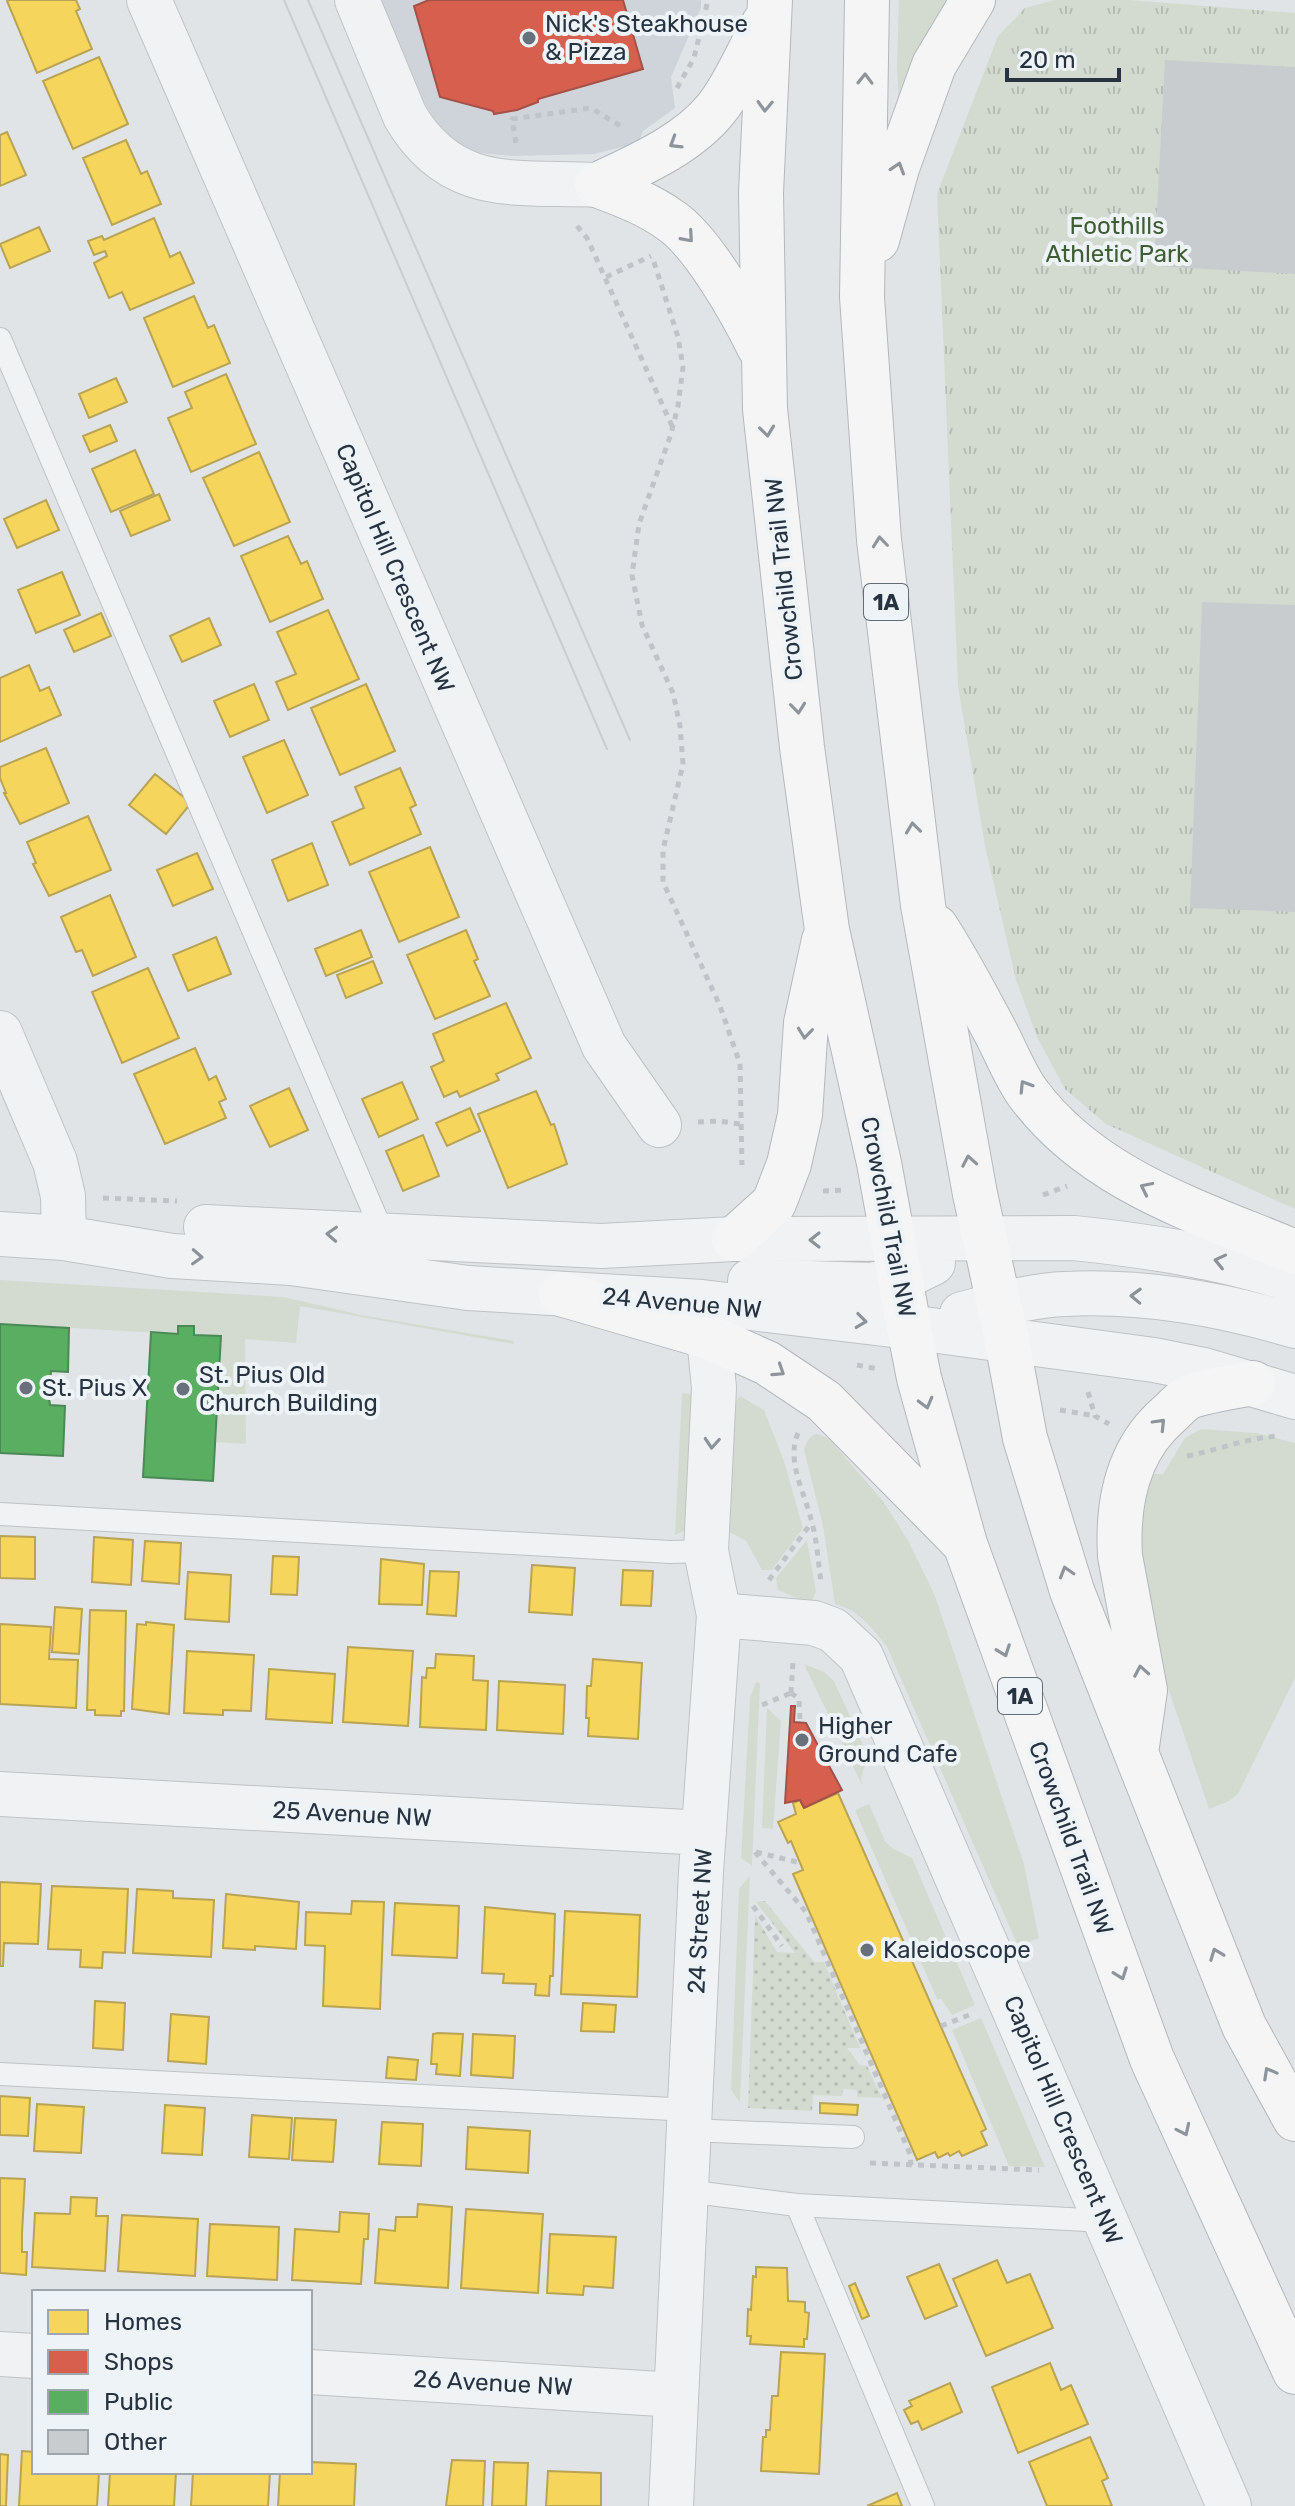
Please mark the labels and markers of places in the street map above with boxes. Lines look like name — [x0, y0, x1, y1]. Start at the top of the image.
place label: Nick's Steakhouse & Pizza — [545, 10, 748, 66]
marker: Nick's Steakhouse & Pizza — [520, 29, 538, 47]
place label: St. Pius Old Church Building — [199, 1361, 378, 1417]
place label: St. Pius X — [42, 1374, 147, 1402]
marker: St. Pius X — [17, 1379, 35, 1397]
marker: St. Pius Old Church Building — [174, 1380, 192, 1398]
place label: Higher Ground Cafe — [818, 1712, 958, 1768]
marker: Higher Ground Cafe — [793, 1731, 811, 1749]
place label: Kaleidoscope — [883, 1936, 1031, 1964]
marker: Kaleidoscope — [858, 1941, 876, 1959]

